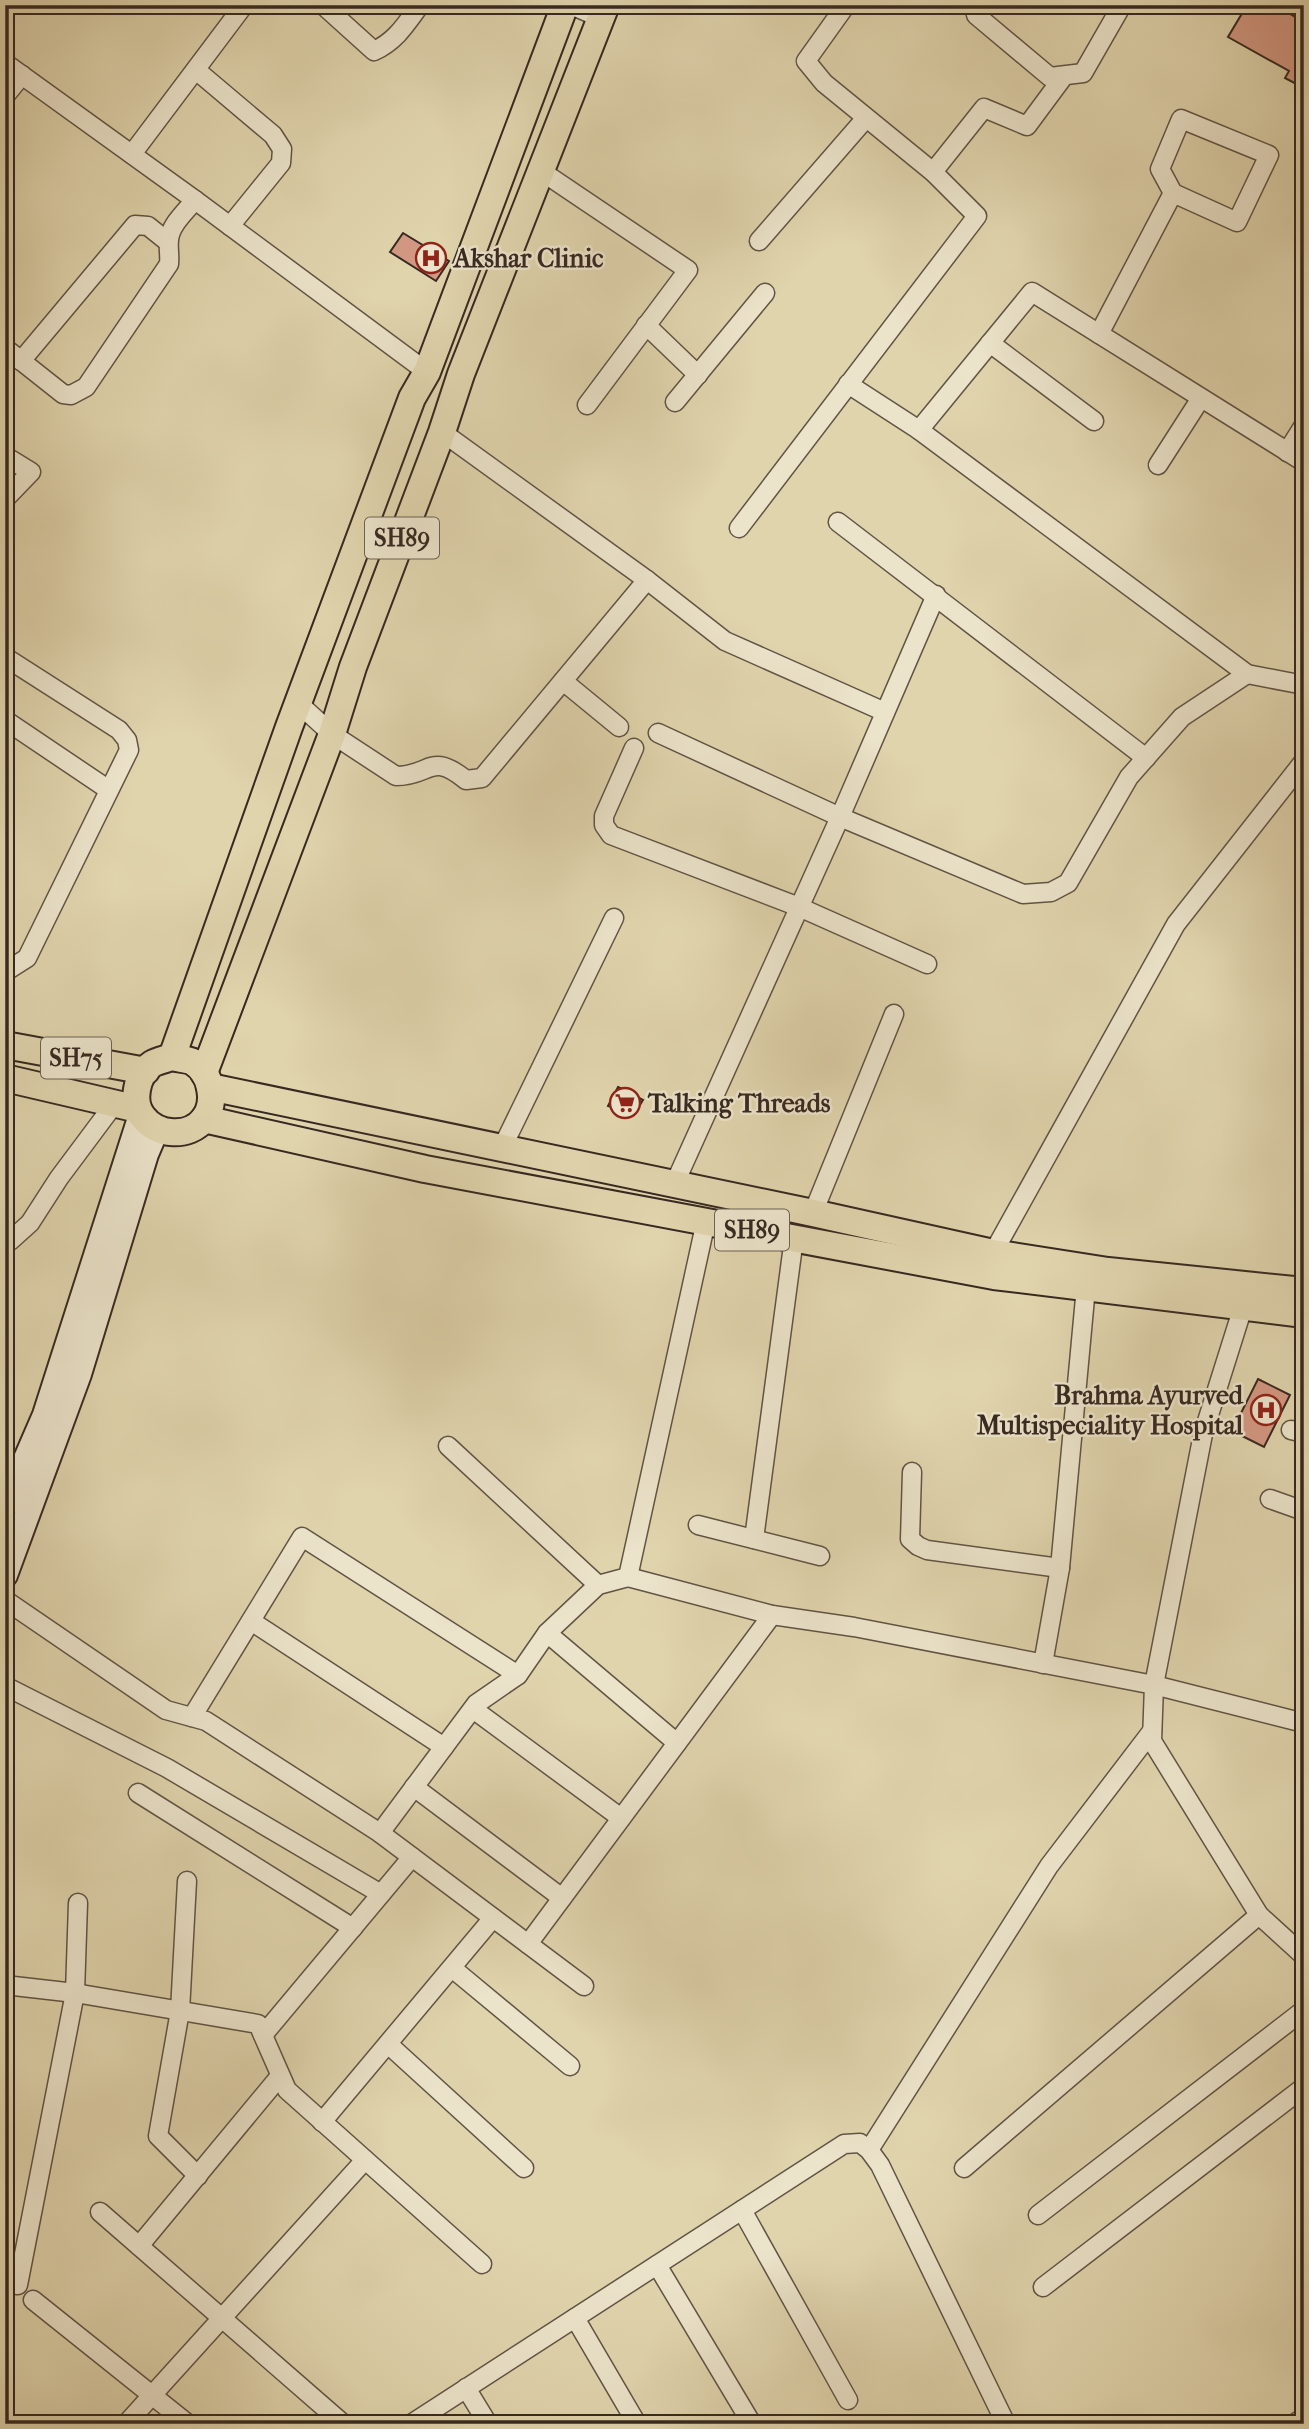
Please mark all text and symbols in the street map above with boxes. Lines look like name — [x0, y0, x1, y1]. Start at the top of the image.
hospital icon: Akshar Clinic — [414, 241, 448, 275]
place label: Akshar Clinic — [452, 243, 604, 274]
road number: SH89 — [365, 518, 439, 558]
road number: SH75 — [41, 1038, 111, 1078]
supermarket icon: Talking Threads — [608, 1086, 642, 1120]
place label: Talking Threads — [647, 1088, 831, 1119]
road number: SH89 — [715, 1210, 789, 1250]
place label: Brahma Ayurved Multispeciality Hospital — [977, 1380, 1244, 1441]
hospital icon: Brahma Ayurved Multispeciality Hospital — [1249, 1393, 1283, 1427]

